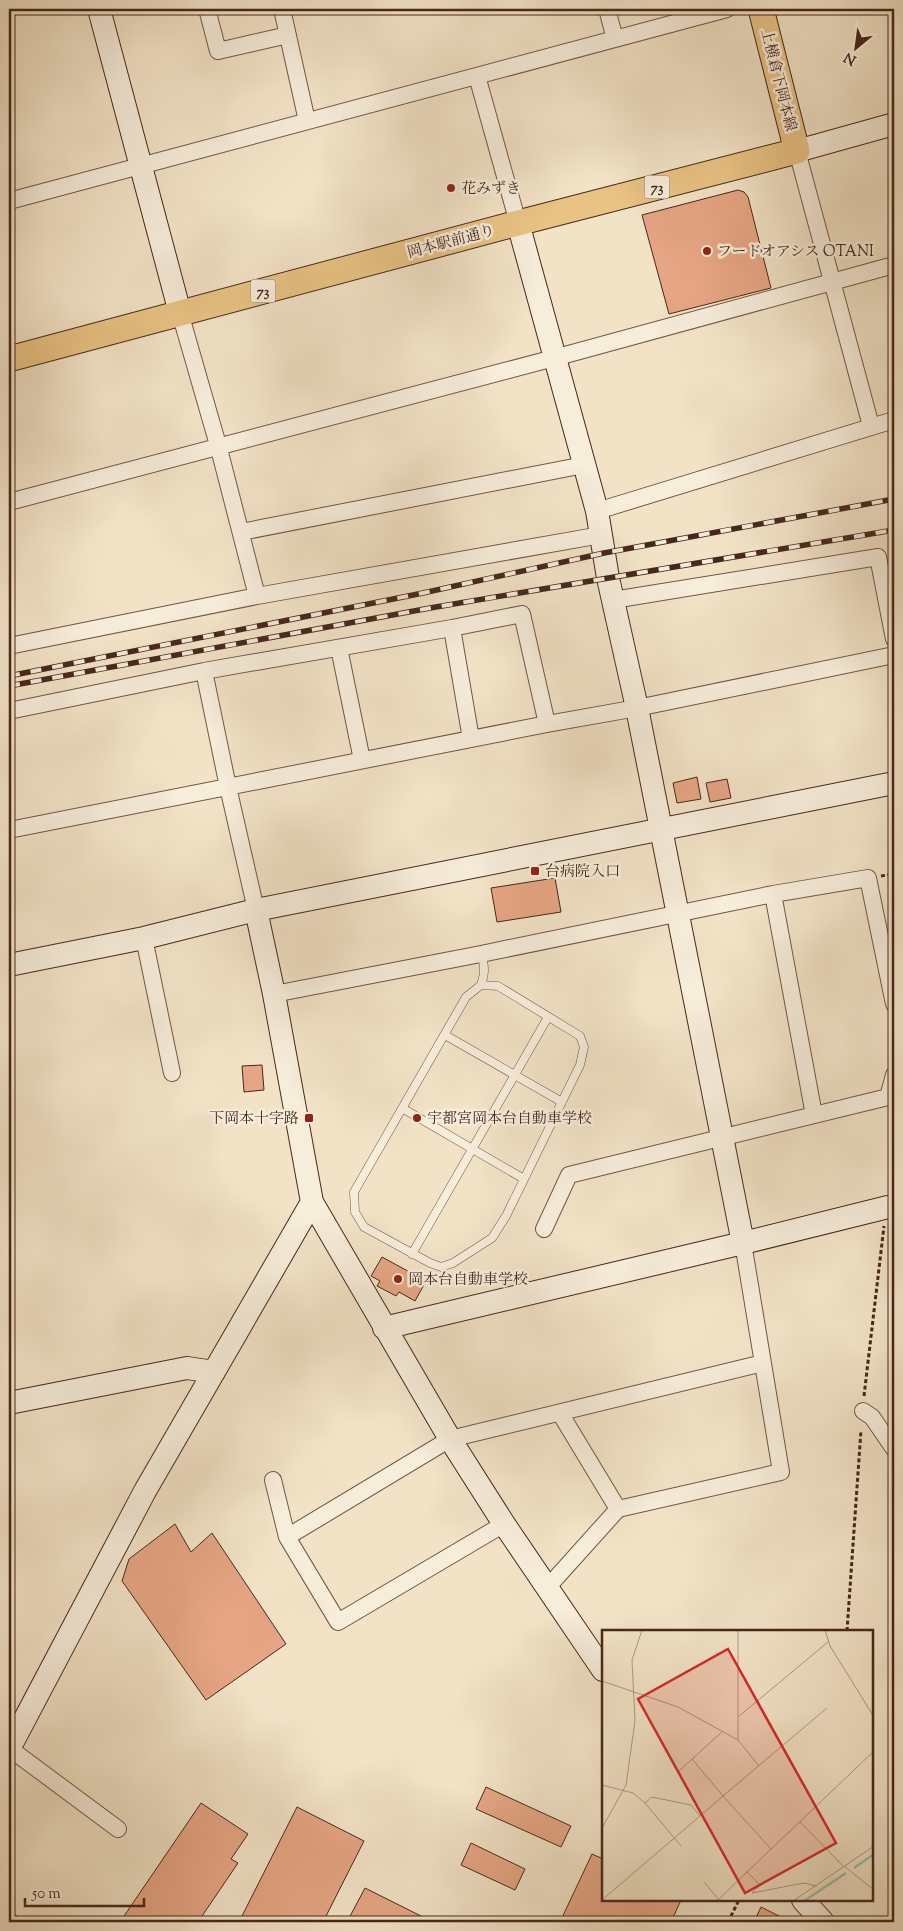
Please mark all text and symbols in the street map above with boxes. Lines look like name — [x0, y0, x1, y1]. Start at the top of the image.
north arrow — [830, 22, 880, 72]
street label: 上横倉下岡本線 — [755, 27, 800, 134]
text: N — [841, 46, 860, 69]
road number: 73 — [644, 176, 670, 198]
place label: 花みずき — [461, 179, 521, 200]
marker: 花みずき — [445, 182, 457, 194]
street label: 岡本駅前通り — [405, 221, 498, 264]
place label: フードオアシス OTANI — [717, 242, 874, 263]
marker: フードオアシス OTANI — [701, 245, 713, 257]
road number: 73 — [250, 280, 276, 302]
place label: 台病院入口 — [545, 862, 620, 883]
marker: 台病院入口 — [529, 865, 541, 877]
place label: 下岡本十字路 — [209, 1109, 299, 1130]
place label: 宇都宮岡本台自動車学校 — [427, 1109, 592, 1130]
marker: 下岡本十字路 — [303, 1112, 315, 1124]
marker: 宇都宮岡本台自動車学校 — [411, 1112, 423, 1124]
place label: 岡本台自動車学校 — [408, 1270, 528, 1291]
marker: 岡本台自動車学校 — [392, 1273, 404, 1285]
inset map — [602, 1630, 873, 1901]
scale bar — [25, 1876, 144, 1908]
text: 50 m — [31, 1884, 61, 1905]

